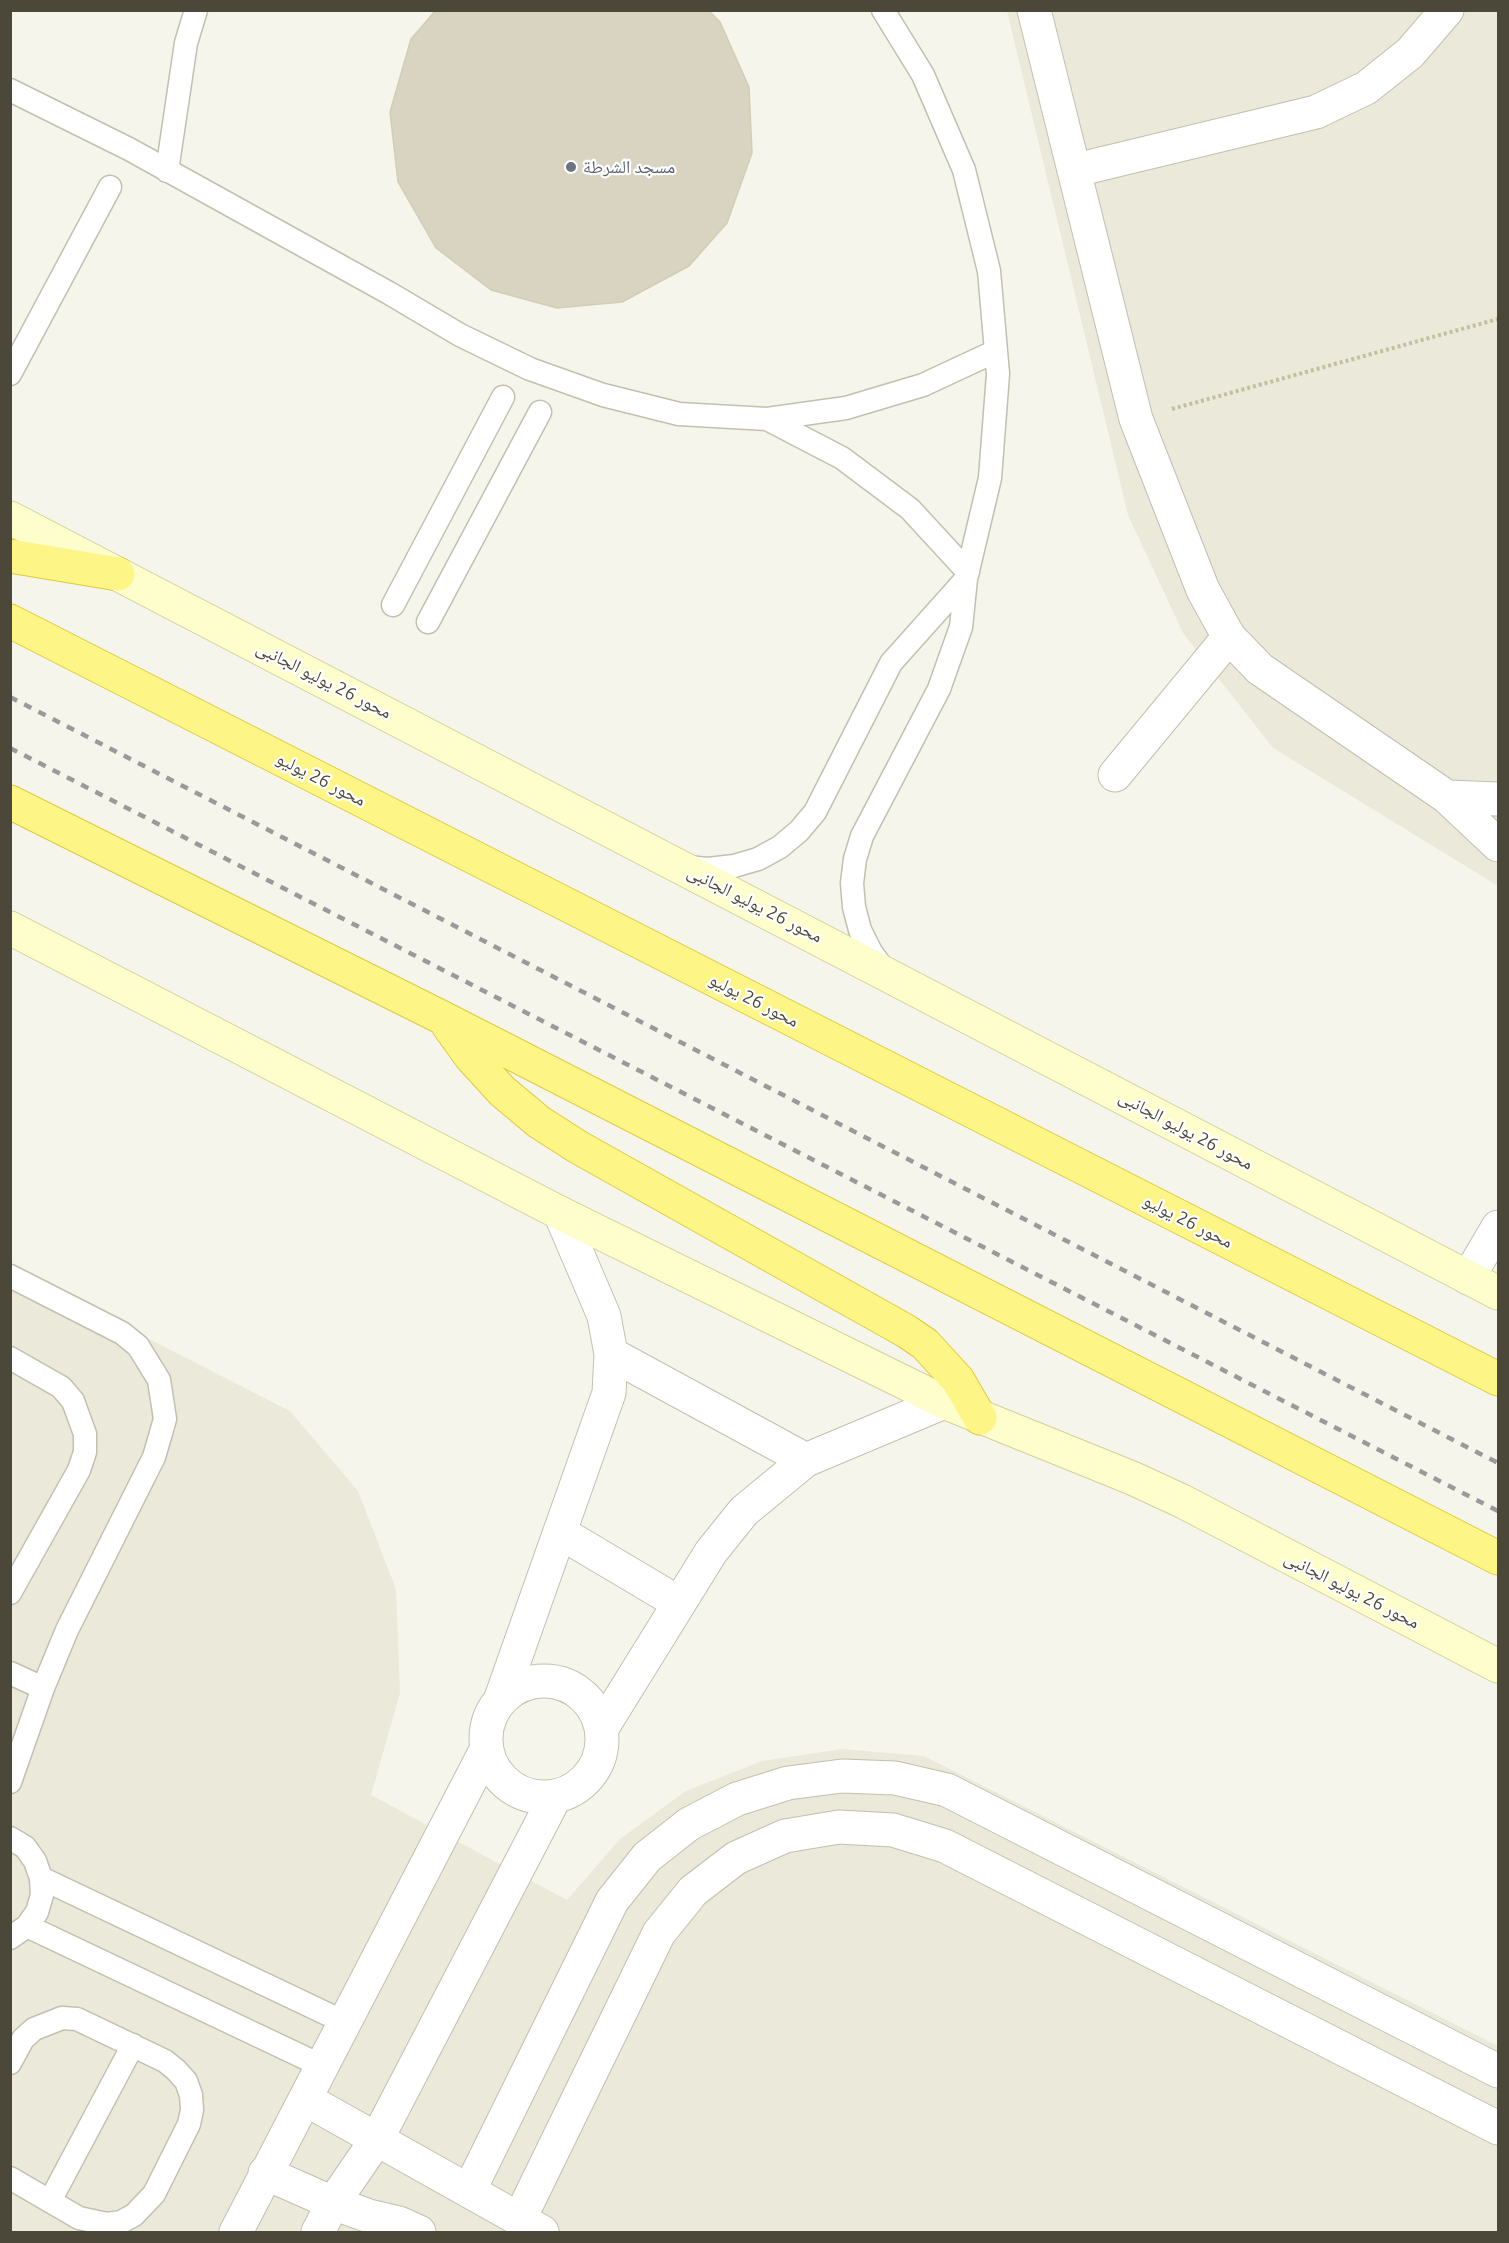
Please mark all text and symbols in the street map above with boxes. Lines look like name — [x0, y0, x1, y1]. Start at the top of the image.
place label: مسجد الشرطة — [583, 156, 675, 178]
marker: مسجد الشرطة — [564, 160, 578, 174]
street label: محور 26 يوليو الجانبى — [253, 637, 395, 723]
street label: محور 26 يوليو — [273, 747, 369, 811]
street label: محور 26 يوليو الجانبى — [684, 861, 826, 947]
street label: محور 26 يوليو — [706, 968, 802, 1032]
street label: محور 26 يوليو الجانبى — [1115, 1086, 1257, 1174]
street label: محور 26 يوليو — [1140, 1189, 1236, 1253]
street label: محور 26 يوليو الجانبى — [1281, 1547, 1423, 1633]

